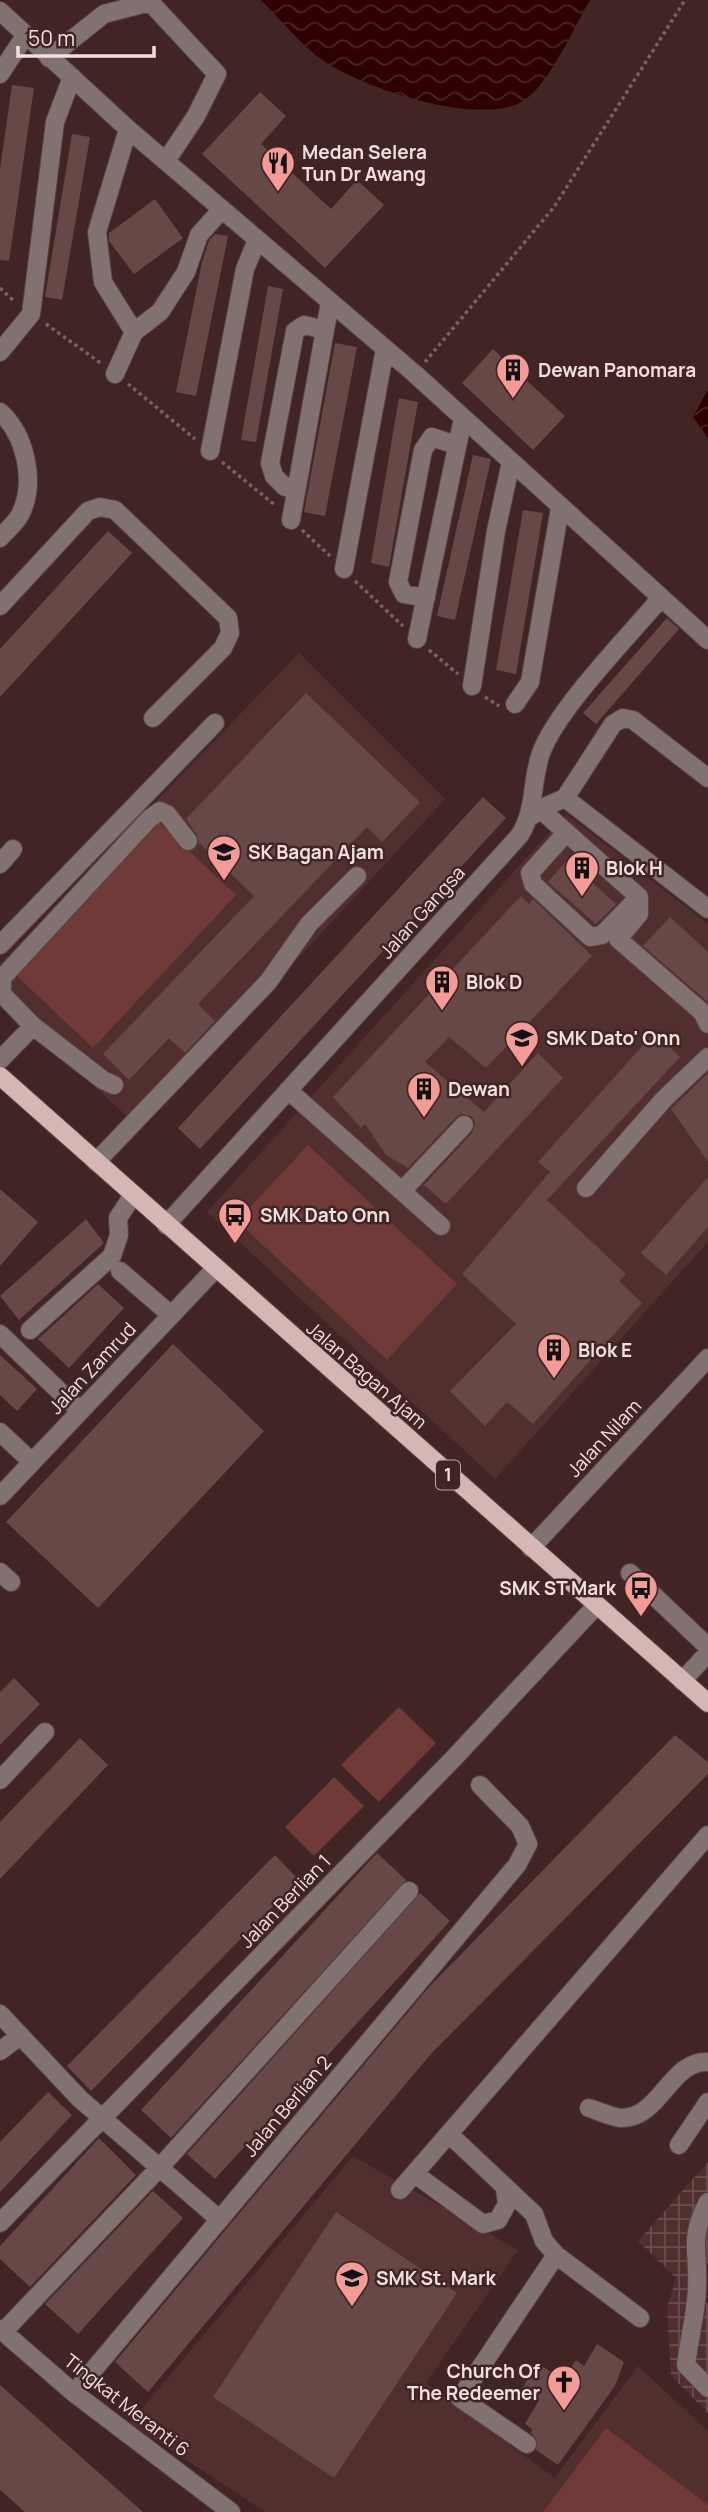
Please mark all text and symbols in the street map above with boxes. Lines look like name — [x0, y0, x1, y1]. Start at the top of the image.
scale bar — [18, 14, 154, 58]
text: 50 m — [28, 24, 75, 52]
place label: Medan Selera Tun Dr Awang — [302, 139, 427, 187]
restaurant icon: Medan Selera Tun Dr Awang — [259, 144, 297, 193]
building icon: Dewan Panomara — [494, 351, 532, 400]
place label: Dewan Panomara — [538, 357, 696, 383]
school or university icon: SK Bagan Ajam — [205, 833, 243, 882]
place label: SK Bagan Ajam — [248, 839, 384, 865]
building icon: Blok H — [563, 849, 601, 898]
place label: Blok H — [606, 855, 663, 881]
street label: Jalan Gangsa — [373, 860, 471, 964]
building icon: Blok D — [423, 963, 461, 1012]
place label: Blok D — [466, 969, 522, 995]
school or university icon: SMK Dato' Onn — [503, 1019, 541, 1068]
place label: SMK Dato' Onn — [546, 1025, 680, 1051]
building icon: Dewan — [405, 1070, 443, 1119]
place label: Dewan — [448, 1076, 510, 1102]
bus stop icon: SMK Dato Onn — [216, 1196, 254, 1245]
place label: SMK Dato Onn — [260, 1202, 390, 1228]
street label: Jalan Bagan Ajam — [301, 1315, 433, 1435]
street label: Jalan Zamrud — [43, 1316, 141, 1420]
building icon: Blok E — [535, 1331, 573, 1380]
place label: Blok E — [578, 1337, 632, 1363]
street label: Jalan Nilam — [561, 1393, 647, 1483]
road number: 1 — [436, 1460, 460, 1490]
bus stop icon: SMK ST Mark — [622, 1569, 660, 1618]
place label: SMK ST Mark — [499, 1575, 617, 1601]
street label: Jalan Berlian 1 — [234, 1848, 336, 1954]
street label: Jalan Berlian 2 — [237, 2050, 337, 2162]
school or university icon: SMK St. Mark — [333, 2259, 371, 2308]
place label: SMK St. Mark — [376, 2265, 497, 2291]
street label: Tingkat Meranti 6 — [59, 2348, 195, 2462]
place label: Church Of The Redeemer — [407, 2358, 540, 2406]
church icon: Church Of The Redeemer — [545, 2363, 583, 2412]

